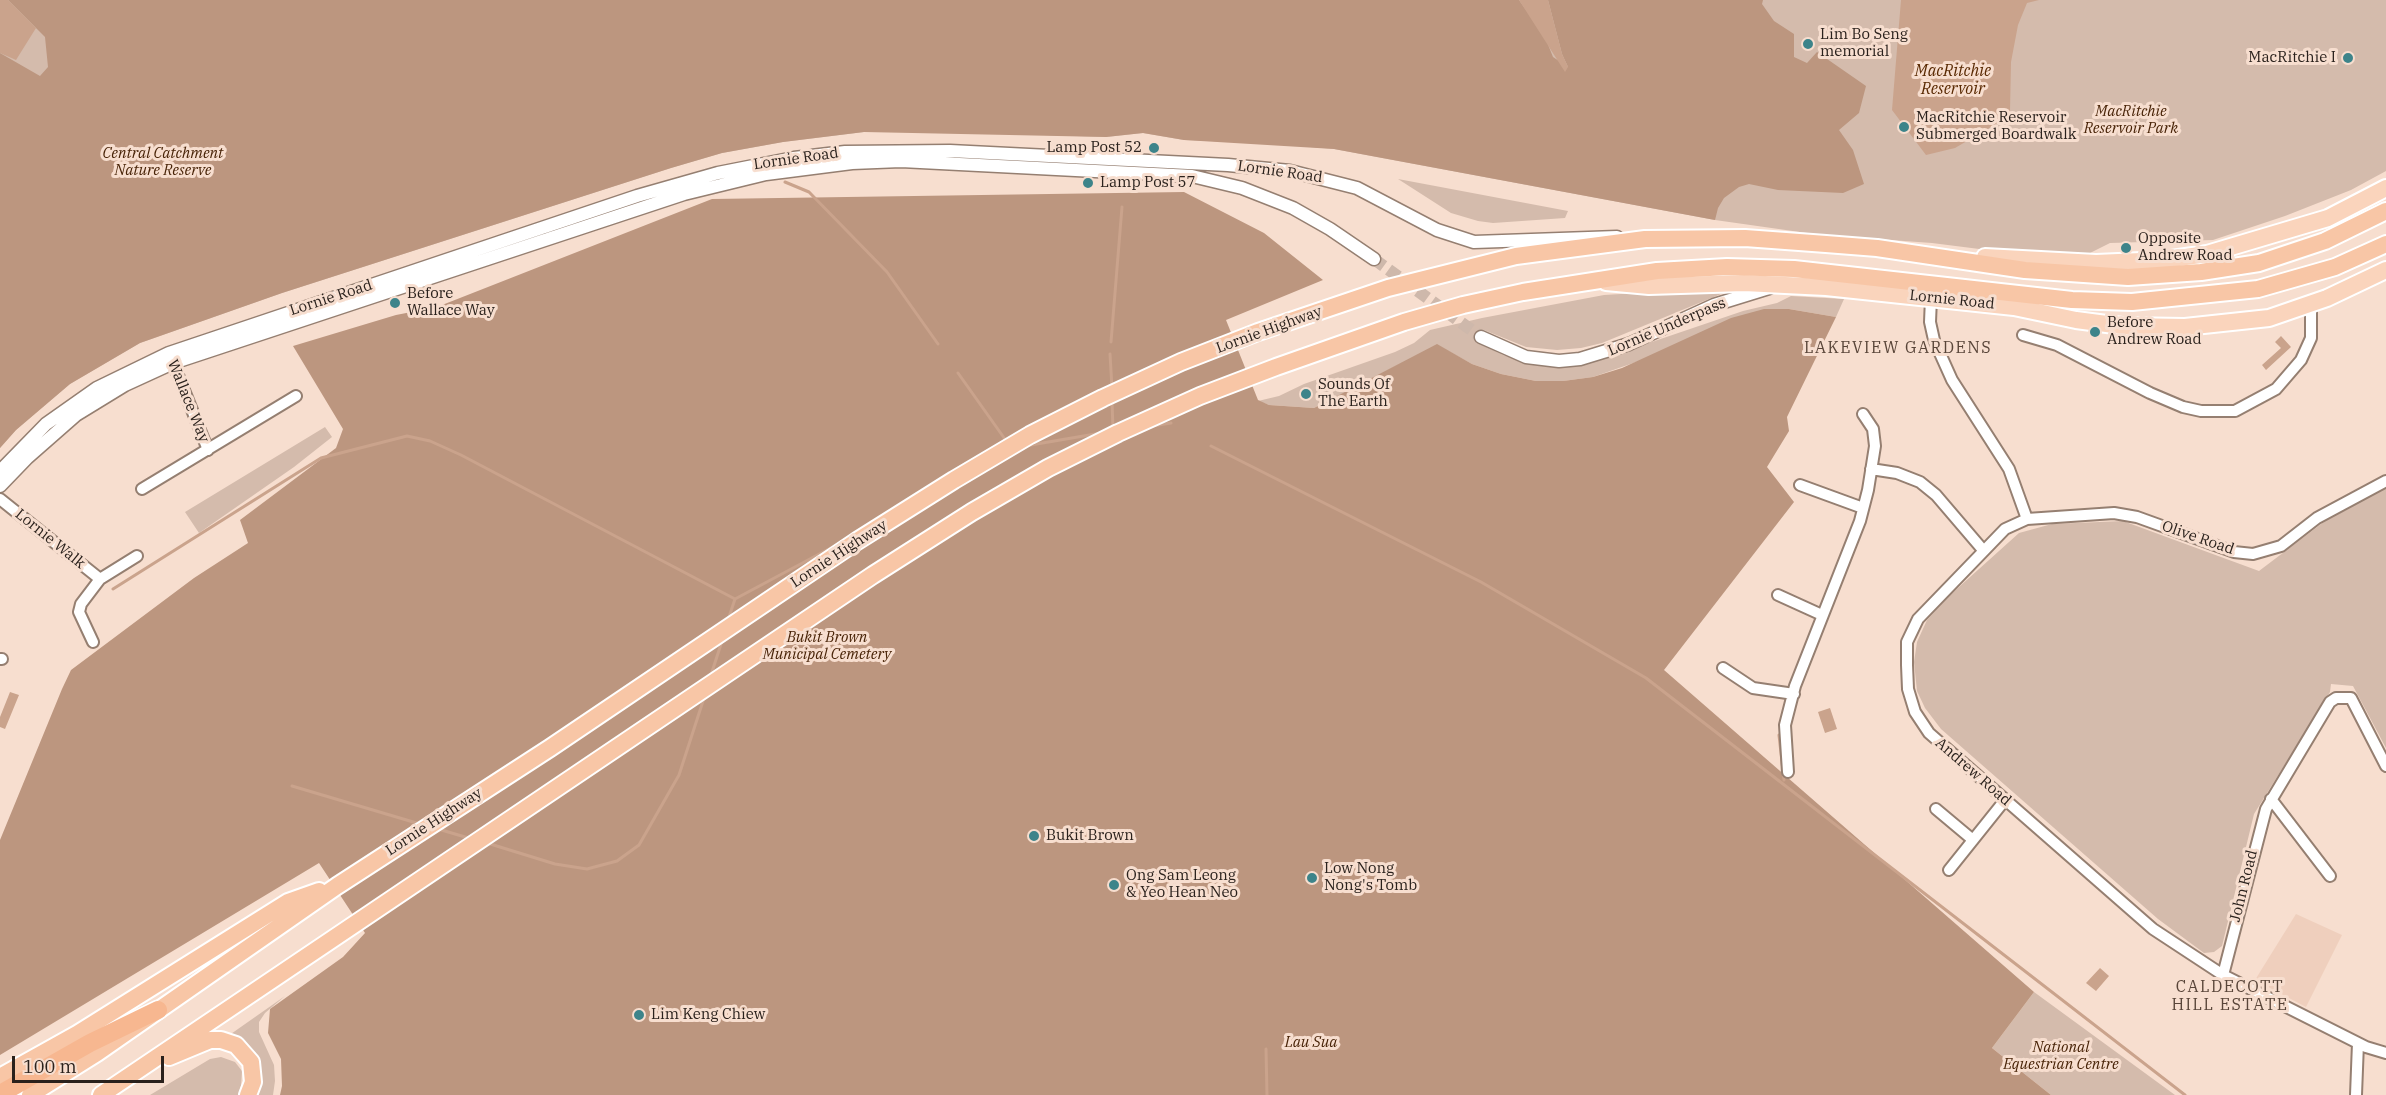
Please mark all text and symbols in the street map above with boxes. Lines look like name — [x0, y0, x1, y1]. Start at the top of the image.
place label: Lim Bo Seng memorial — [1820, 26, 1908, 61]
marker: Lim Bo Seng memorial — [1801, 37, 1815, 51]
place label: MacRitchie I — [2248, 49, 2336, 67]
marker: MacRitchie I — [2341, 51, 2355, 65]
water label: MacRitchie Reservoir — [1915, 61, 1991, 99]
park label: MacRitchie Reservoir Park — [2084, 103, 2178, 138]
place label: MacRitchie Reservoir Submerged Boardwalk — [1916, 109, 2077, 144]
marker: MacRitchie Reservoir Submerged Boardwalk — [1897, 120, 1911, 134]
place label: Lamp Post 52 — [1046, 139, 1142, 157]
marker: Lamp Post 52 — [1147, 141, 1161, 155]
street label: Lornie Road — [752, 144, 840, 174]
park label: Central Catchment Nature Reserve — [103, 145, 223, 180]
street label: Lornie Road — [1236, 157, 1324, 187]
place label: Lamp Post 57 — [1100, 174, 1196, 192]
marker: Lamp Post 57 — [1081, 176, 1095, 190]
place label: Opposite Andrew Road — [2138, 230, 2233, 265]
marker: Opposite Andrew Road — [2119, 241, 2133, 255]
street label: Lornie Road — [288, 276, 374, 320]
place label: Before Wallace Way — [407, 285, 495, 320]
street label: Lornie Road — [1908, 287, 1996, 313]
street label: Lornie Underpass — [1605, 294, 1729, 360]
marker: Before Wallace Way — [388, 296, 402, 310]
street label: Lornie Highway — [1214, 303, 1324, 357]
place label: Before Andrew Road — [2107, 314, 2202, 349]
marker: Before Andrew Road — [2088, 325, 2102, 339]
district label: LAKEVIEW GARDENS — [1804, 338, 1992, 358]
street label: Wallace Way — [163, 357, 213, 445]
place label: Sounds Of The Earth — [1318, 376, 1390, 411]
marker: Sounds Of The Earth — [1299, 387, 1313, 401]
street label: Lornie Walk — [11, 505, 89, 573]
street label: Lornie Highway — [787, 516, 891, 592]
street label: Olive Road — [2160, 517, 2236, 559]
park label: Bukit Brown Municipal Cemetery — [763, 629, 891, 664]
street label: Andrew Road — [1931, 734, 2015, 810]
street label: Lornie Highway — [382, 784, 486, 860]
place label: Bukit Brown — [1046, 827, 1134, 845]
marker: Bukit Brown — [1027, 829, 1041, 843]
street label: John Road — [2226, 848, 2262, 924]
place label: Low Nong Nong's Tomb — [1324, 860, 1417, 895]
place label: Ong Sam Leong & Yeo Hean Neo — [1126, 867, 1238, 902]
marker: Low Nong Nong's Tomb — [1305, 871, 1319, 885]
marker: Ong Sam Leong & Yeo Hean Neo — [1107, 878, 1121, 892]
district label: CALDECOTT HILL ESTATE — [2171, 977, 2289, 1015]
place label: Lim Keng Chiew — [651, 1006, 765, 1024]
marker: Lim Keng Chiew — [632, 1008, 646, 1022]
park label: Lau Sua — [1285, 1034, 1337, 1052]
park label: National Equestrian Centre — [2003, 1039, 2119, 1074]
scale bar — [15, 1044, 166, 1082]
text: 100 m — [23, 1055, 77, 1078]

